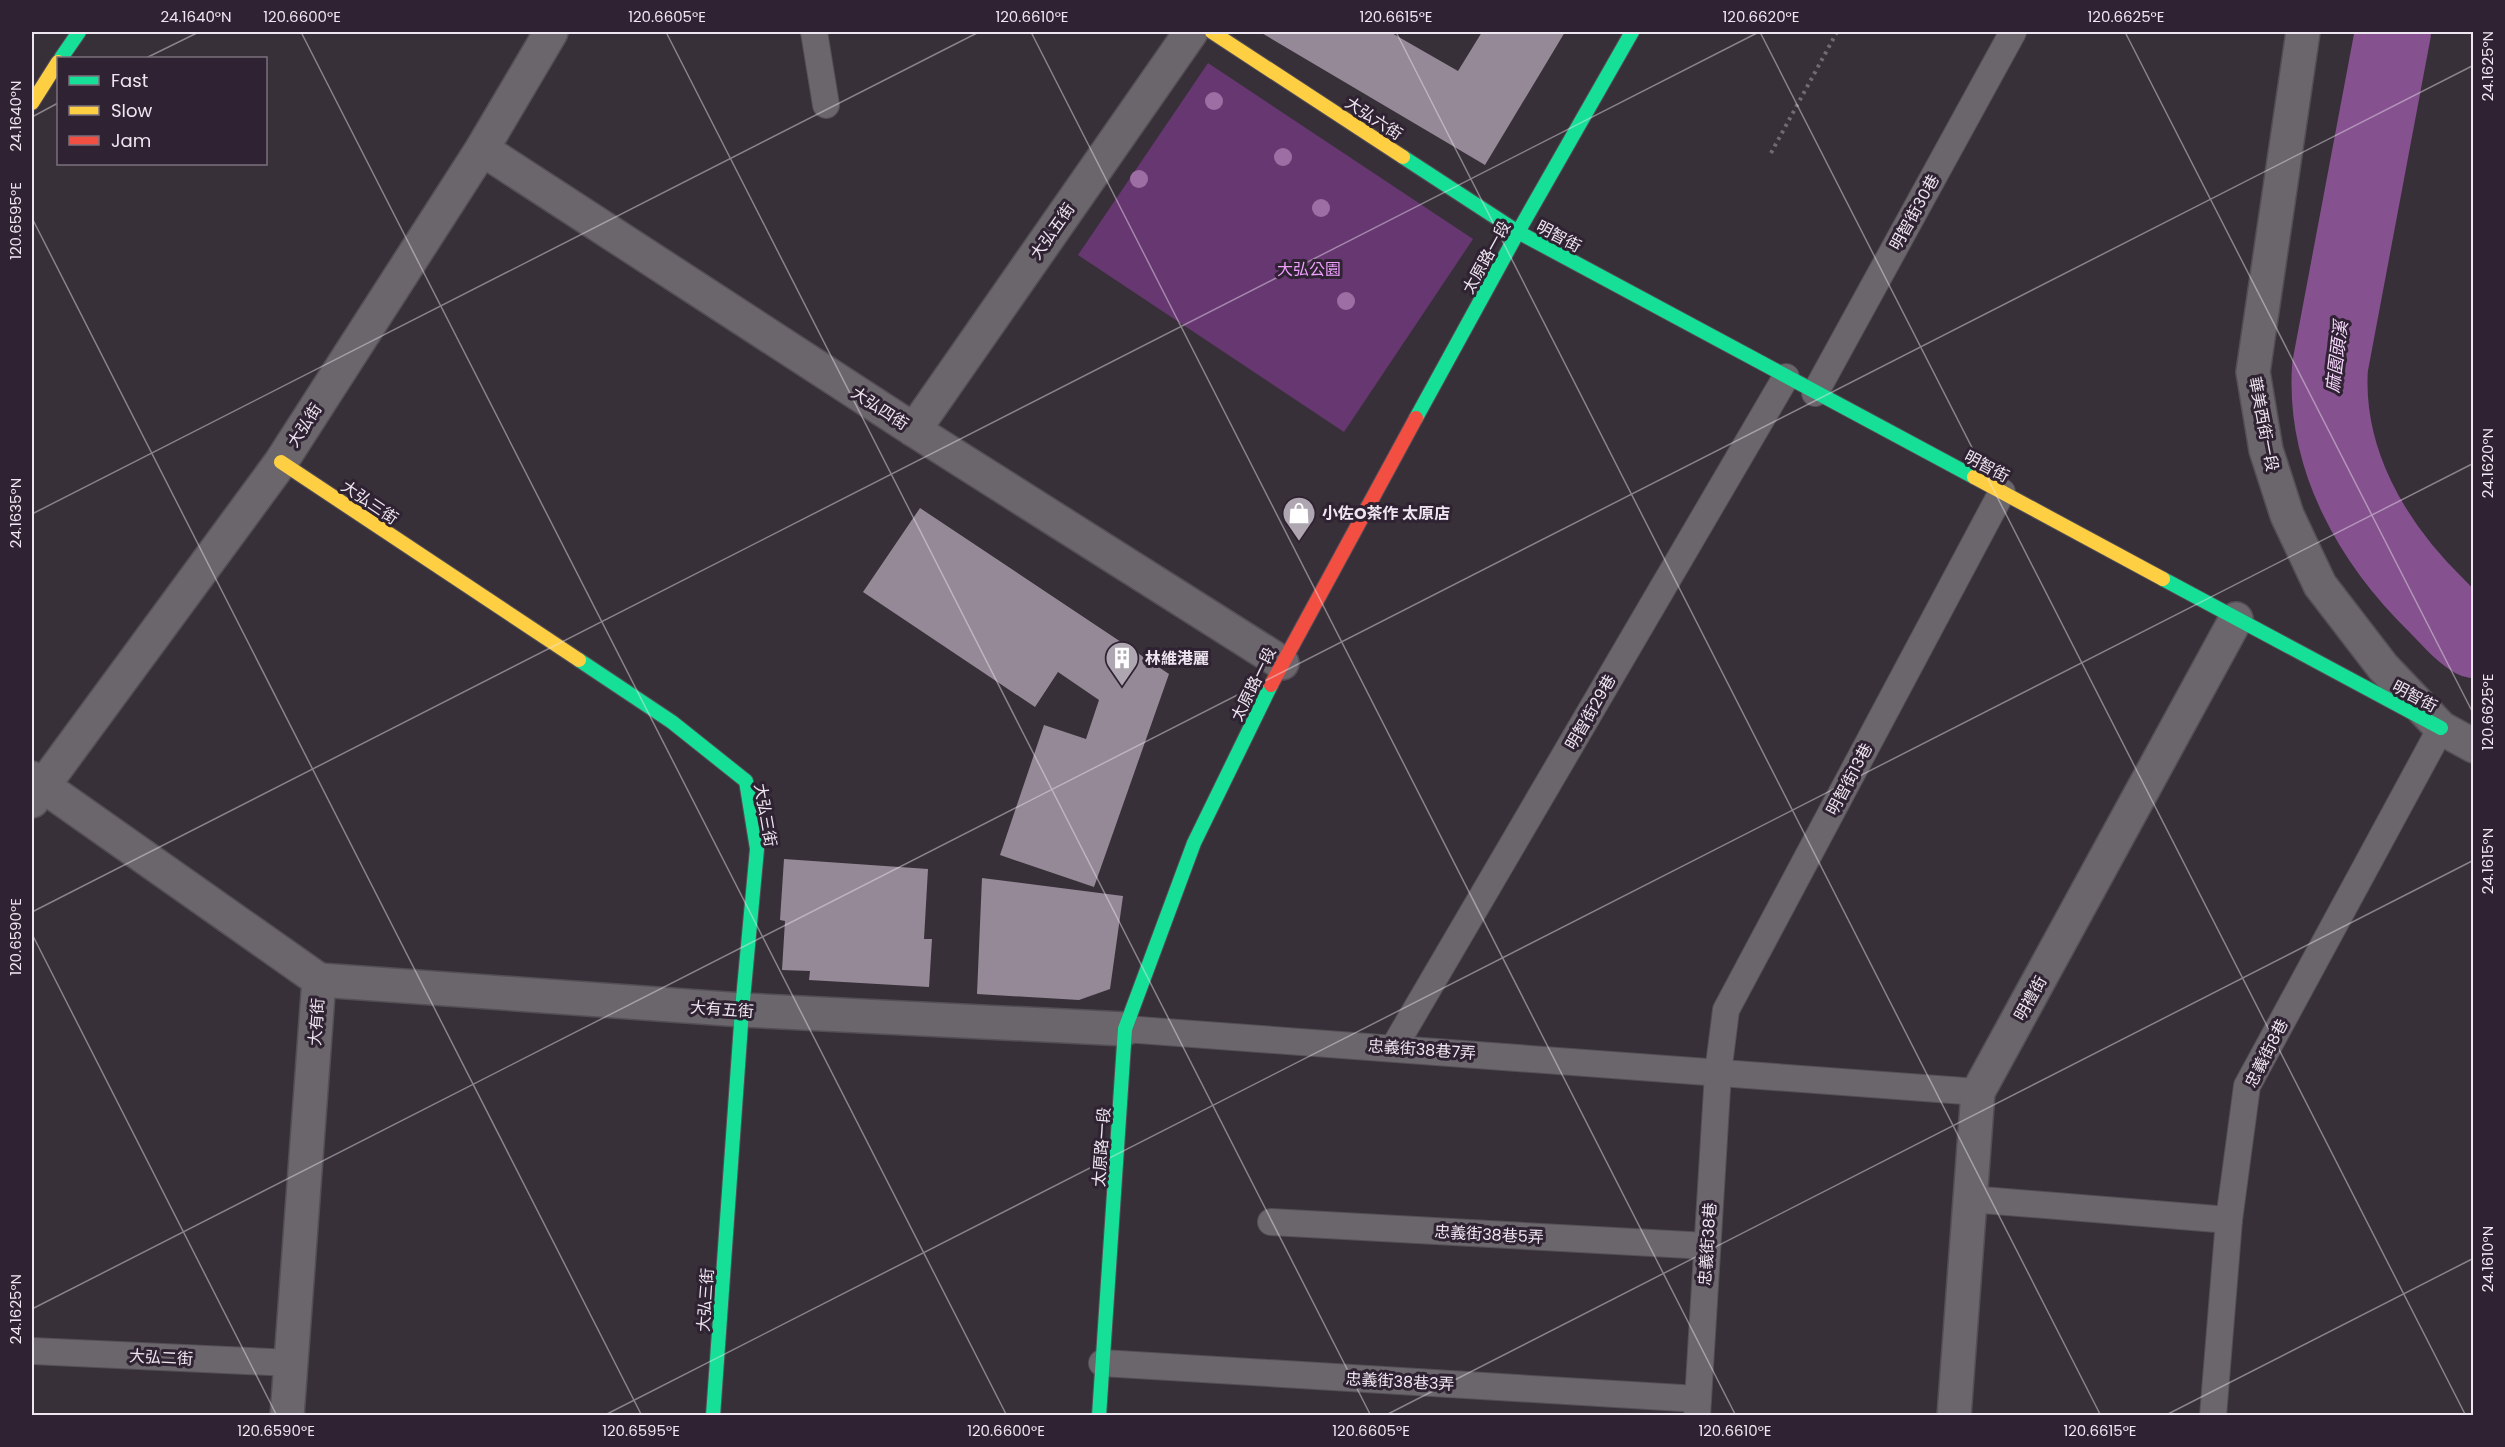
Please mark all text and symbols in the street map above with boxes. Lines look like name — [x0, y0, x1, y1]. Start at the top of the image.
text: 24.1640°N — [160, 6, 232, 27]
text: 120.6600°E — [263, 6, 341, 27]
text: 120.6605°E — [628, 6, 706, 27]
text: 120.6610°E — [995, 6, 1069, 27]
text: 120.6615°E — [1359, 6, 1433, 27]
text: 120.6620°E — [1723, 6, 1799, 27]
text: 120.6625°E — [2088, 6, 2164, 27]
text: 24.1625°N — [2477, 31, 2498, 101]
legend — [57, 57, 267, 165]
text: Fast — [111, 68, 148, 93]
text: 24.1640°N — [5, 80, 26, 152]
street label: 大弘六街 — [1341, 91, 1407, 145]
text: Slow — [111, 98, 153, 123]
text: Jam — [111, 128, 151, 153]
street label: 明智街30巷 — [1884, 170, 1945, 254]
text: 120.6595°E — [5, 182, 26, 260]
street label: 大弘五街 — [1025, 198, 1080, 264]
street label: 明智街 — [1532, 215, 1585, 258]
street label: 太原路一段 — [1457, 217, 1516, 298]
park label: 大弘公園 — [1277, 258, 1341, 281]
water label: 麻園頭溪 — [2320, 317, 2354, 394]
street label: 華美西街一段 — [2243, 375, 2284, 473]
street label: 大弘四街 — [847, 381, 913, 435]
street label: 大弘街 — [282, 399, 327, 452]
text: 24.1620°N — [2477, 428, 2498, 498]
street label: 明智街 — [1960, 445, 2013, 488]
street label: 大弘三街 — [337, 475, 403, 530]
text: 24.1635°N — [5, 478, 26, 548]
shop icon: 小佐O茶作 太原店 — [1281, 495, 1317, 542]
place label: 小佐O茶作 太原店 — [1322, 502, 1450, 525]
building icon: 林維港麗 — [1104, 640, 1140, 687]
street label: 太原路一段 — [1226, 643, 1281, 725]
place label: 林維港麗 — [1145, 647, 1209, 670]
street label: 明智街29巷 — [1560, 670, 1621, 754]
text: 120.6625°E — [2477, 674, 2498, 750]
street label: 明智街 — [2388, 675, 2441, 718]
street label: 明智街13巷 — [1821, 739, 1878, 819]
street label: 大弘三街 — [749, 782, 782, 849]
text: 24.1615°N — [2477, 828, 2498, 894]
text: 120.6590°E — [5, 898, 26, 976]
street label: 明禮街 — [2009, 972, 2052, 1025]
street label: 大有五街 — [689, 996, 755, 1023]
street label: 大有街 — [303, 997, 330, 1047]
street label: 忠義街8巷 — [2239, 1015, 2294, 1091]
street label: 忠義街38巷7弄 — [1367, 1034, 1477, 1065]
street label: 太原路一段 — [1087, 1106, 1116, 1188]
street label: 忠義街38巷 — [1693, 1202, 1722, 1287]
street label: 忠義街38巷5弄 — [1434, 1220, 1544, 1249]
text: 24.1610°N — [2477, 1226, 2498, 1292]
street label: 大弘三街 — [692, 1267, 719, 1333]
text: 24.1625°N — [5, 1274, 26, 1344]
street label: 大弘二街 — [128, 1344, 194, 1371]
street label: 忠義街38巷3弄 — [1345, 1367, 1455, 1396]
text: 120.6590°E — [237, 1420, 315, 1441]
text: 120.6595°E — [602, 1420, 680, 1441]
text: 120.6600°E — [967, 1420, 1045, 1441]
text: 120.6605°E — [1332, 1420, 1410, 1441]
text: 120.6610°E — [1698, 1420, 1772, 1441]
text: 120.6615°E — [2063, 1420, 2137, 1441]

